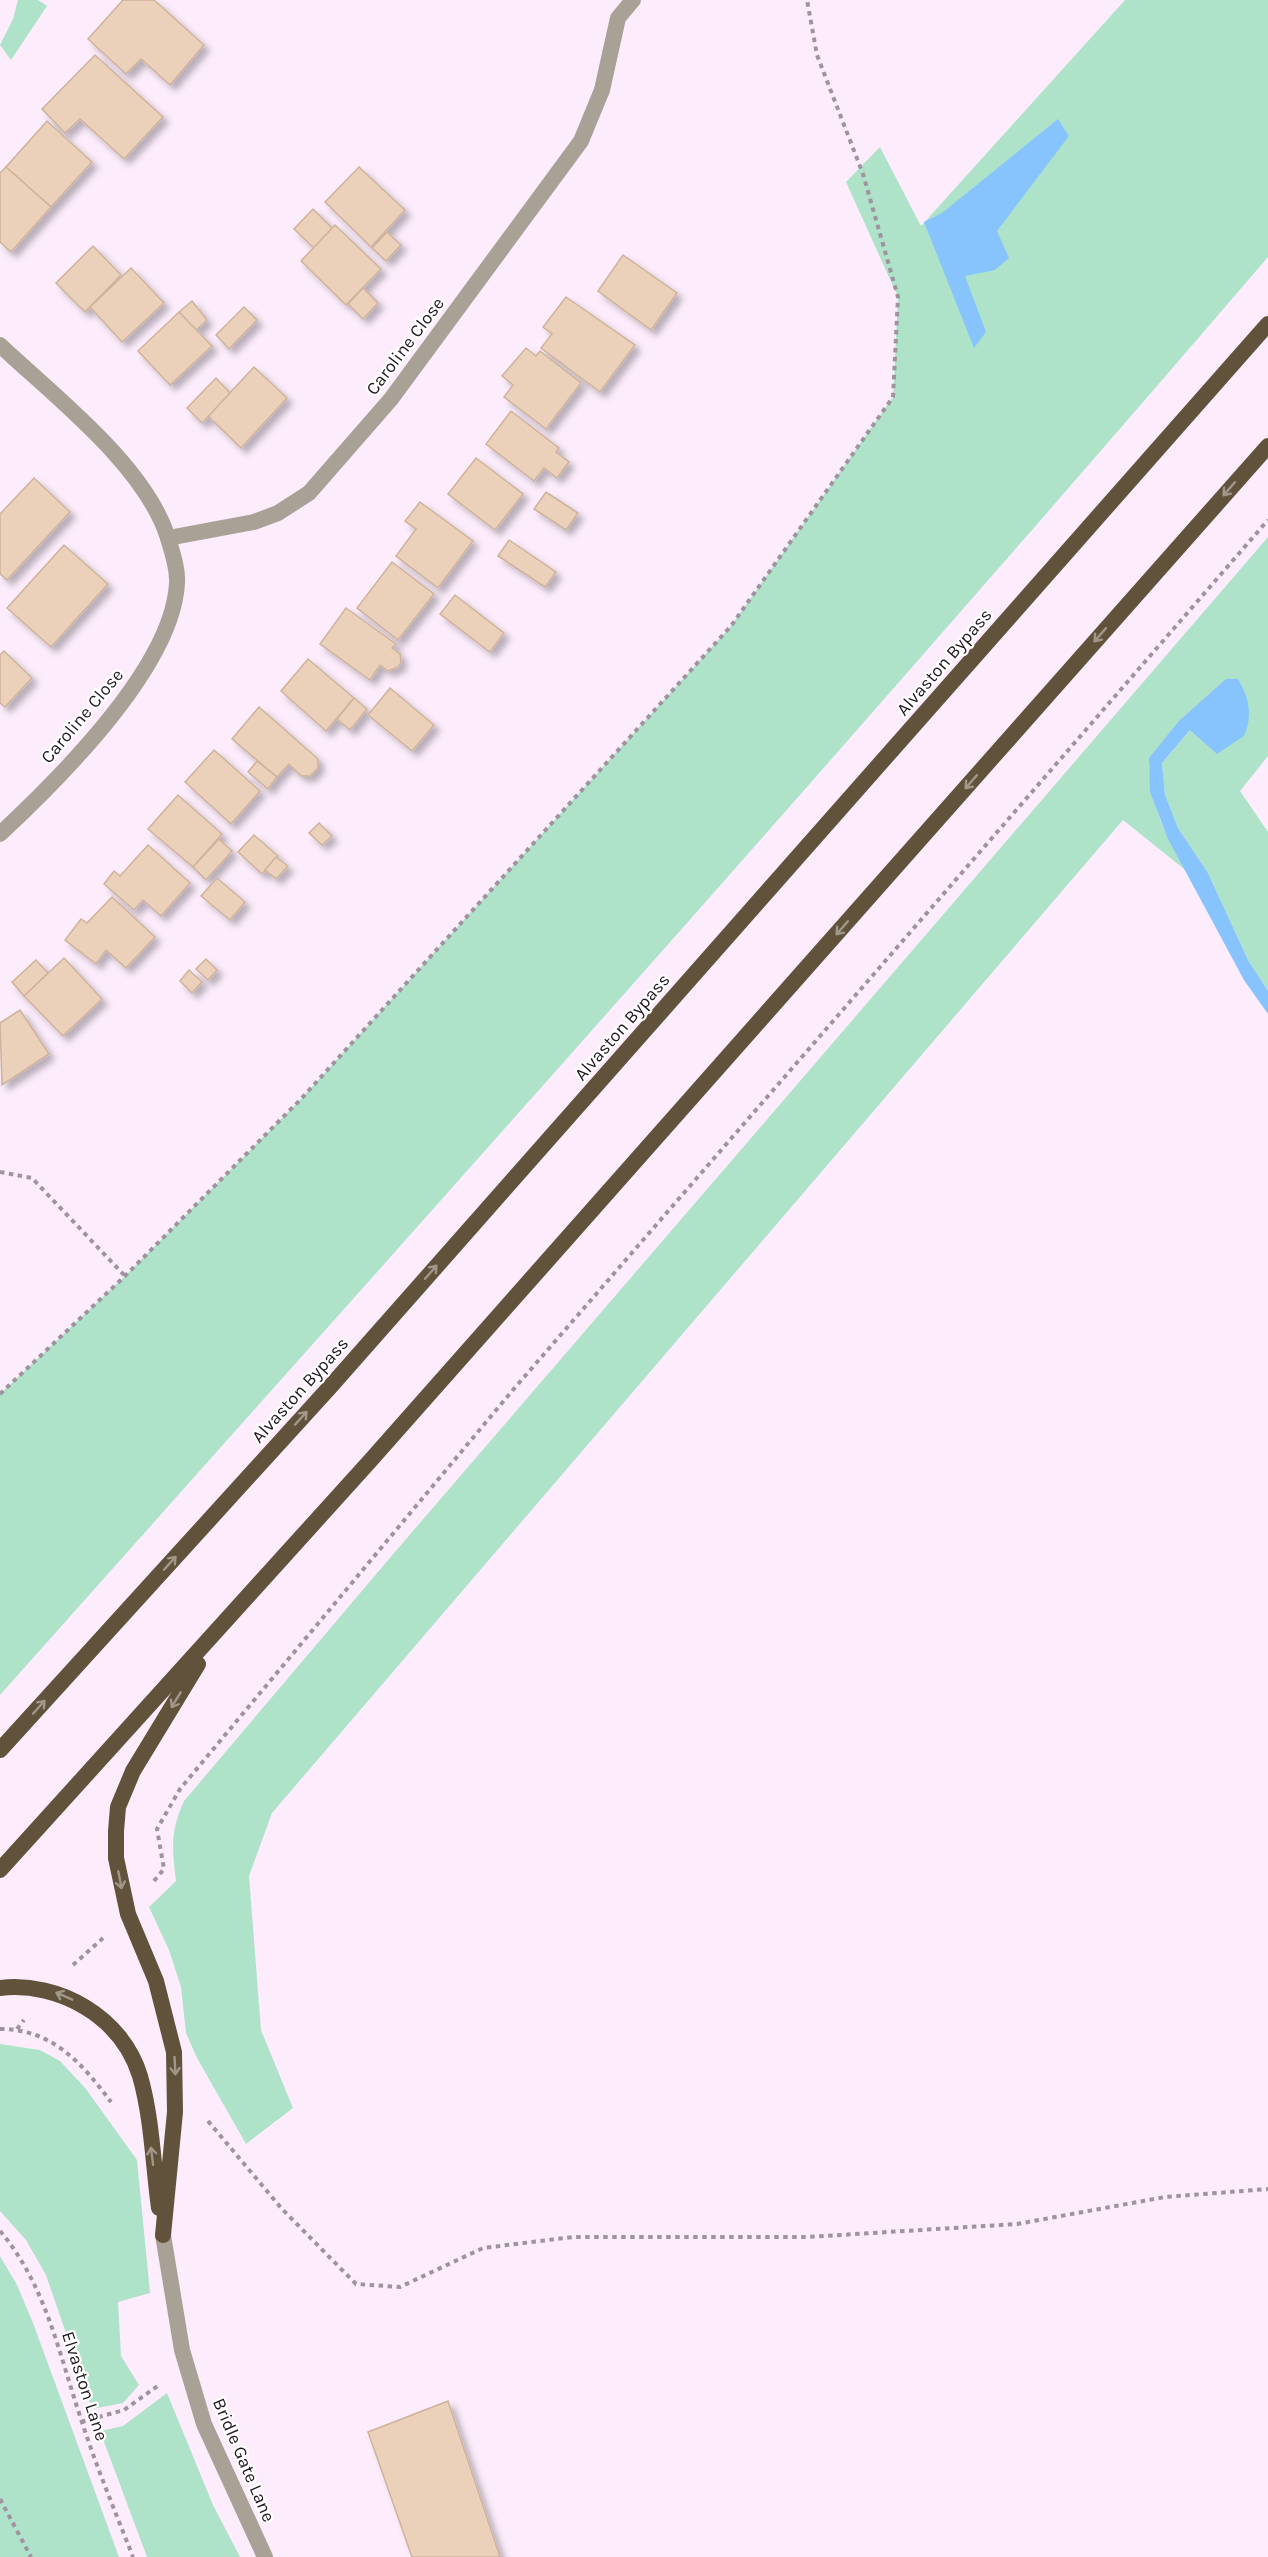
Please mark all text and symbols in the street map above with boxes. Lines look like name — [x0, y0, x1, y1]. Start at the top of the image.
street label: Caroline Close — [361, 293, 449, 399]
one-way arrow — [1222, 481, 1236, 496]
street label: Alvaston Bypass — [892, 604, 996, 720]
one-way arrow — [1093, 628, 1107, 643]
street label: Caroline Close — [36, 664, 128, 768]
one-way arrow — [964, 774, 978, 789]
one-way arrow — [835, 920, 849, 935]
street label: Alvaston Bypass — [570, 969, 674, 1085]
one-way arrow — [424, 1265, 438, 1280]
street label: Alvaston Bypass — [247, 1333, 353, 1447]
one-way arrow — [294, 1411, 308, 1426]
one-way arrow — [163, 1555, 177, 1570]
one-way arrow — [170, 1691, 182, 1708]
one-way arrow — [32, 1700, 46, 1715]
one-way arrow — [115, 1870, 126, 1889]
one-way arrow — [55, 1990, 73, 2001]
one-way arrow — [169, 2055, 180, 2075]
one-way arrow — [146, 2147, 157, 2167]
street label: Elvaston Lane — [57, 2329, 113, 2443]
street label: Bridle Gate Lane — [208, 2395, 280, 2525]

